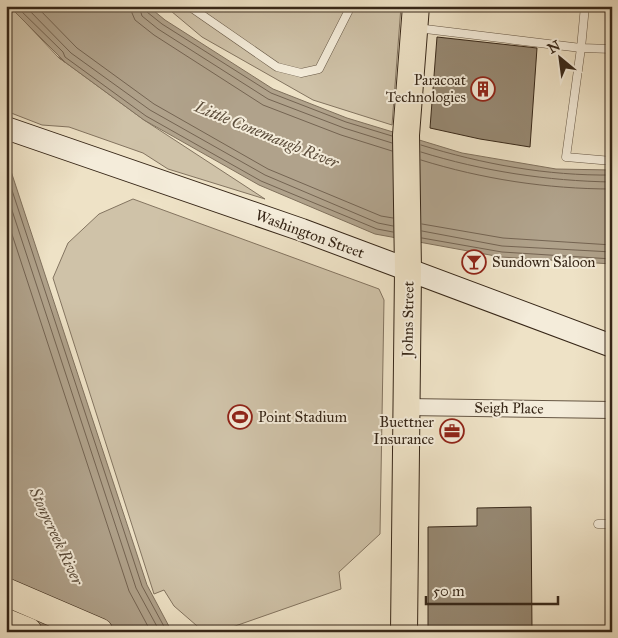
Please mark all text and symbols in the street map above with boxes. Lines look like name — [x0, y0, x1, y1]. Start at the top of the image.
north arrow — [536, 32, 586, 82]
text: N — [545, 37, 563, 57]
place label: Paracoat Technologies — [386, 71, 467, 106]
building icon: Paracoat Technologies — [470, 76, 496, 102]
water label: Little Conemaugh River — [191, 97, 343, 172]
street label: Washington Street — [253, 206, 368, 262]
bar icon: Sundown Saloon — [461, 249, 487, 275]
place label: Sundown Saloon — [492, 253, 595, 271]
street label: Johns Street — [398, 280, 419, 359]
street label: Seigh Place — [474, 398, 544, 418]
sports icon: Point Stadium — [227, 404, 253, 430]
place label: Point Stadium — [258, 408, 347, 426]
place label: Buettner Insurance — [373, 413, 434, 448]
office icon: Buettner Insurance — [439, 418, 465, 444]
water label: Stonycreek River — [25, 484, 88, 589]
scale bar — [426, 573, 558, 605]
text: 50 m — [433, 582, 465, 600]

